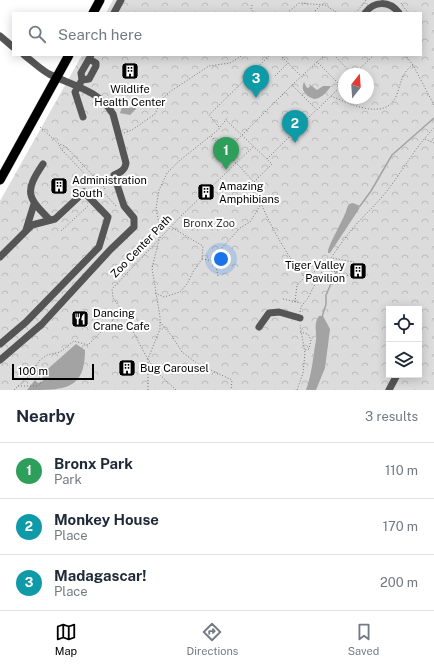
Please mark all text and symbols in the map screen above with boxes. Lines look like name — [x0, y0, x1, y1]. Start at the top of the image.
search box — [12, 12, 422, 56]
icon: search — [26, 23, 48, 45]
text: Search here — [58, 26, 142, 43]
building icon: Wildlife Health Center — [120, 61, 140, 81]
pin: 3 — [243, 65, 269, 98]
north arrow — [338, 68, 374, 104]
place label: Wildlife Health Center — [94, 83, 166, 108]
pin: 2 — [282, 110, 308, 143]
pin: 1 — [213, 137, 239, 170]
place label: Administration South — [72, 174, 147, 199]
building icon: Administration South — [49, 176, 69, 196]
place label: Amazing Amphibians — [219, 180, 280, 205]
building icon: Amazing Amphibians — [196, 182, 216, 202]
street label: Zoo Center Path — [108, 212, 174, 280]
park label: Bronx Zoo — [183, 217, 235, 229]
your location — [211, 249, 231, 269]
place label: Tiger Valley Pavilion — [285, 259, 345, 284]
building icon: Tiger Valley Pavilion — [348, 261, 368, 281]
map controls — [386, 306, 422, 378]
button: locate — [386, 306, 422, 342]
place label: Dancing Crane Cafe — [93, 307, 150, 332]
restaurant icon: Dancing Crane Cafe — [70, 309, 90, 329]
button: layers — [386, 342, 422, 378]
building icon: Bug Carousel — [117, 358, 137, 378]
scale bar — [12, 362, 94, 381]
place label: Bug Carousel — [140, 362, 209, 374]
text: 100 m — [18, 365, 48, 377]
text: Nearby — [16, 406, 75, 426]
text: 3 results — [365, 409, 418, 424]
text: Bronx Park — [54, 455, 133, 472]
text: 1 — [26, 463, 32, 478]
text: 110 m — [385, 463, 418, 478]
text: Park — [54, 472, 82, 487]
text: Monkey House — [54, 511, 159, 528]
text: 2 — [25, 519, 33, 534]
text: 170 m — [383, 519, 418, 534]
text: Place — [54, 528, 88, 543]
text: Madagascar! — [54, 567, 146, 584]
text: 3 — [25, 575, 33, 590]
text: 200 m — [380, 575, 418, 590]
text: Place — [54, 584, 88, 599]
tab: Map — [55, 621, 77, 657]
tab: Directions — [187, 621, 238, 657]
tab: Saved — [348, 621, 379, 657]

